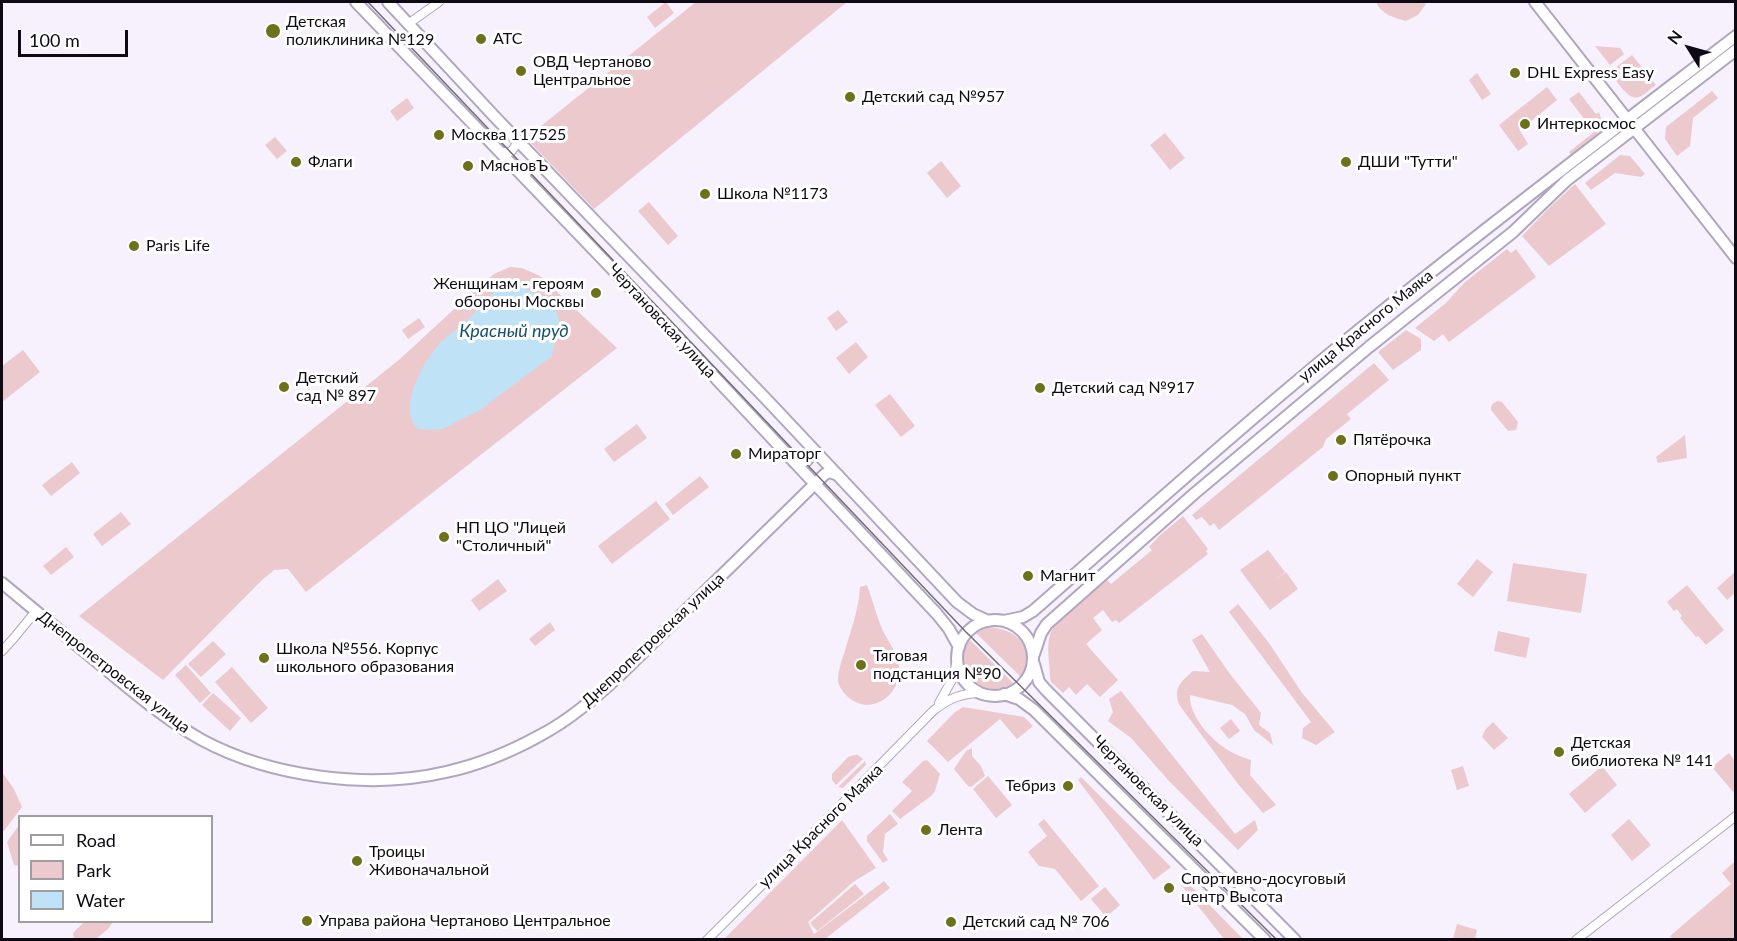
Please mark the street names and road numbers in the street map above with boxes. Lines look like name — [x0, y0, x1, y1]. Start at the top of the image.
street label: Чертановская улица — [604, 260, 720, 382]
street label: улица Красного Маяка — [1295, 266, 1437, 386]
street label: Днепропетровская улица — [578, 569, 728, 711]
street label: Днепропетровская улица — [34, 607, 194, 737]
street label: Чертановская улица — [1089, 732, 1207, 850]
street label: улица Красного Маяка — [755, 760, 887, 892]

